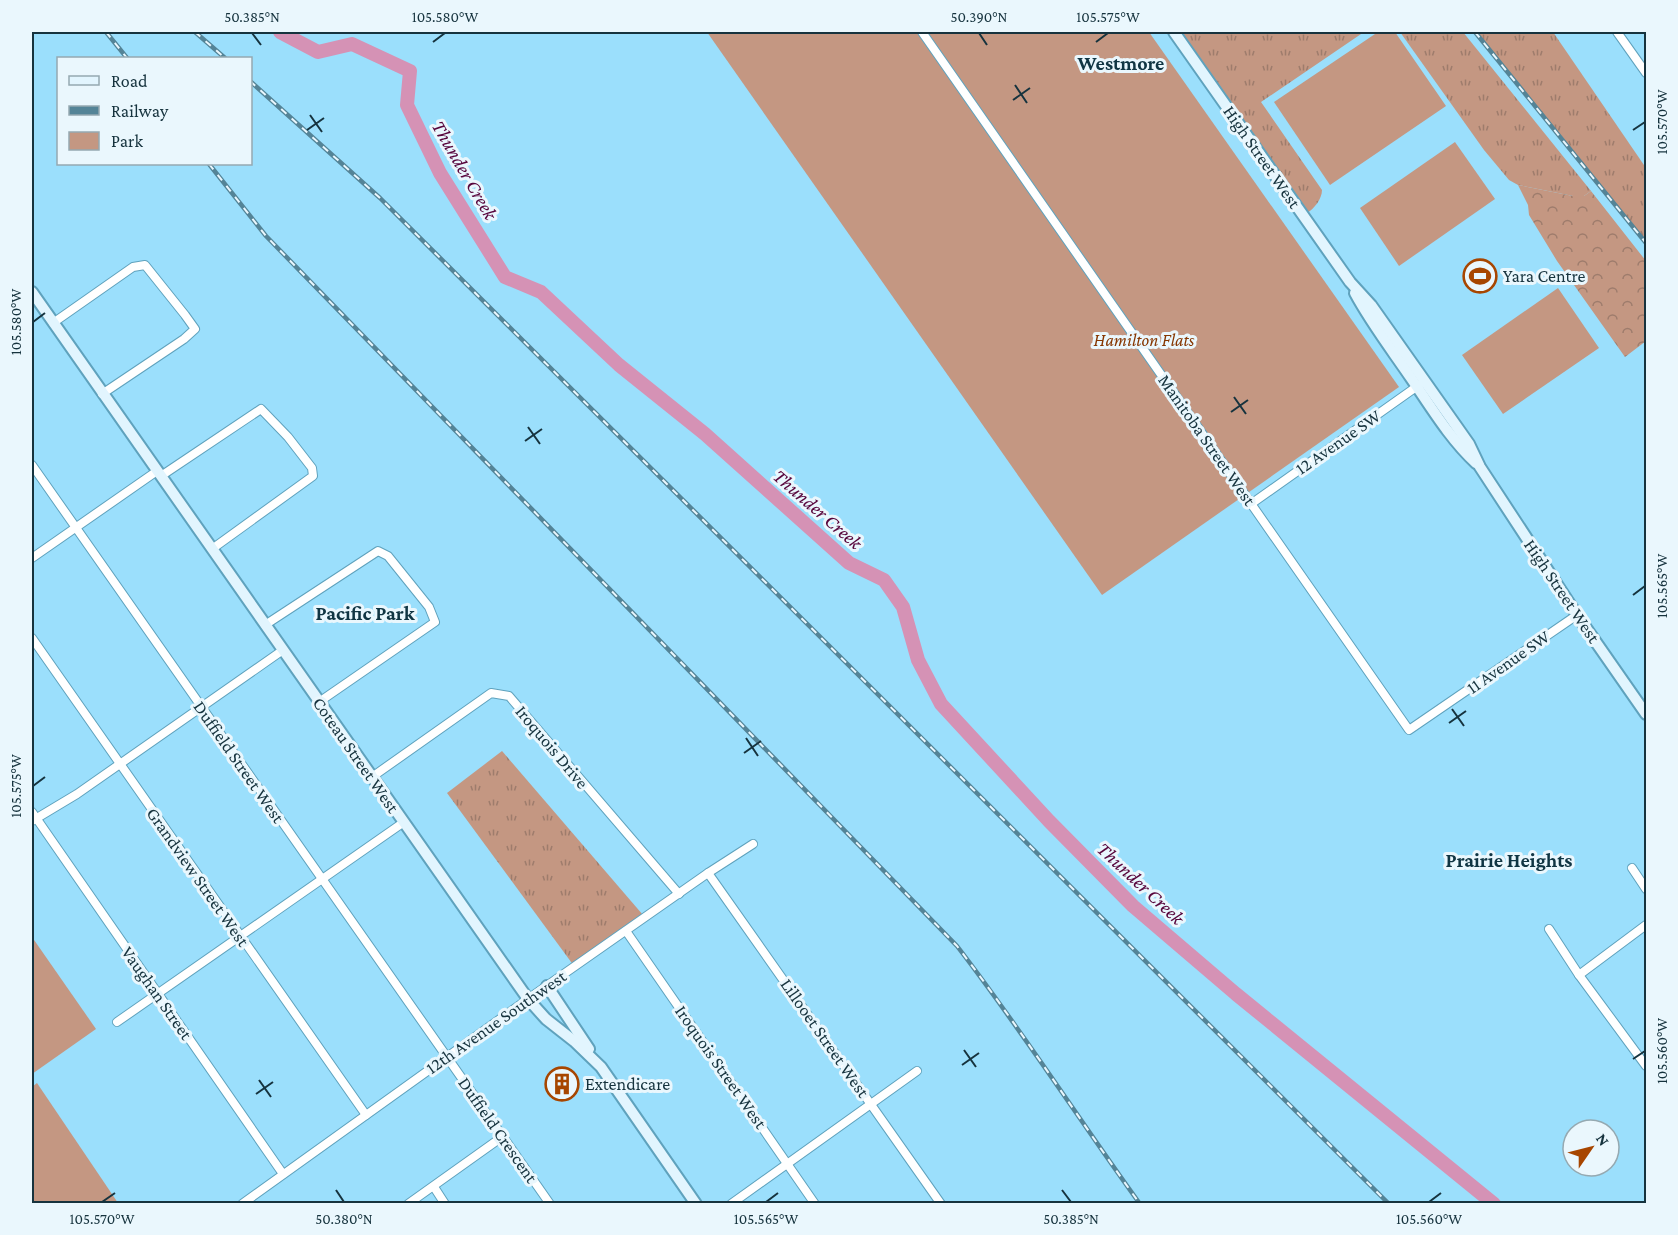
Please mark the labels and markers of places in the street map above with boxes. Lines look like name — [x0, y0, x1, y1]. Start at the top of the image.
sports icon: Yara Centre — [1462, 258, 1498, 294]
place label: Yara Centre — [1503, 266, 1586, 286]
building icon: Extendicare — [544, 1066, 580, 1102]
place label: Extendicare — [585, 1074, 670, 1094]

